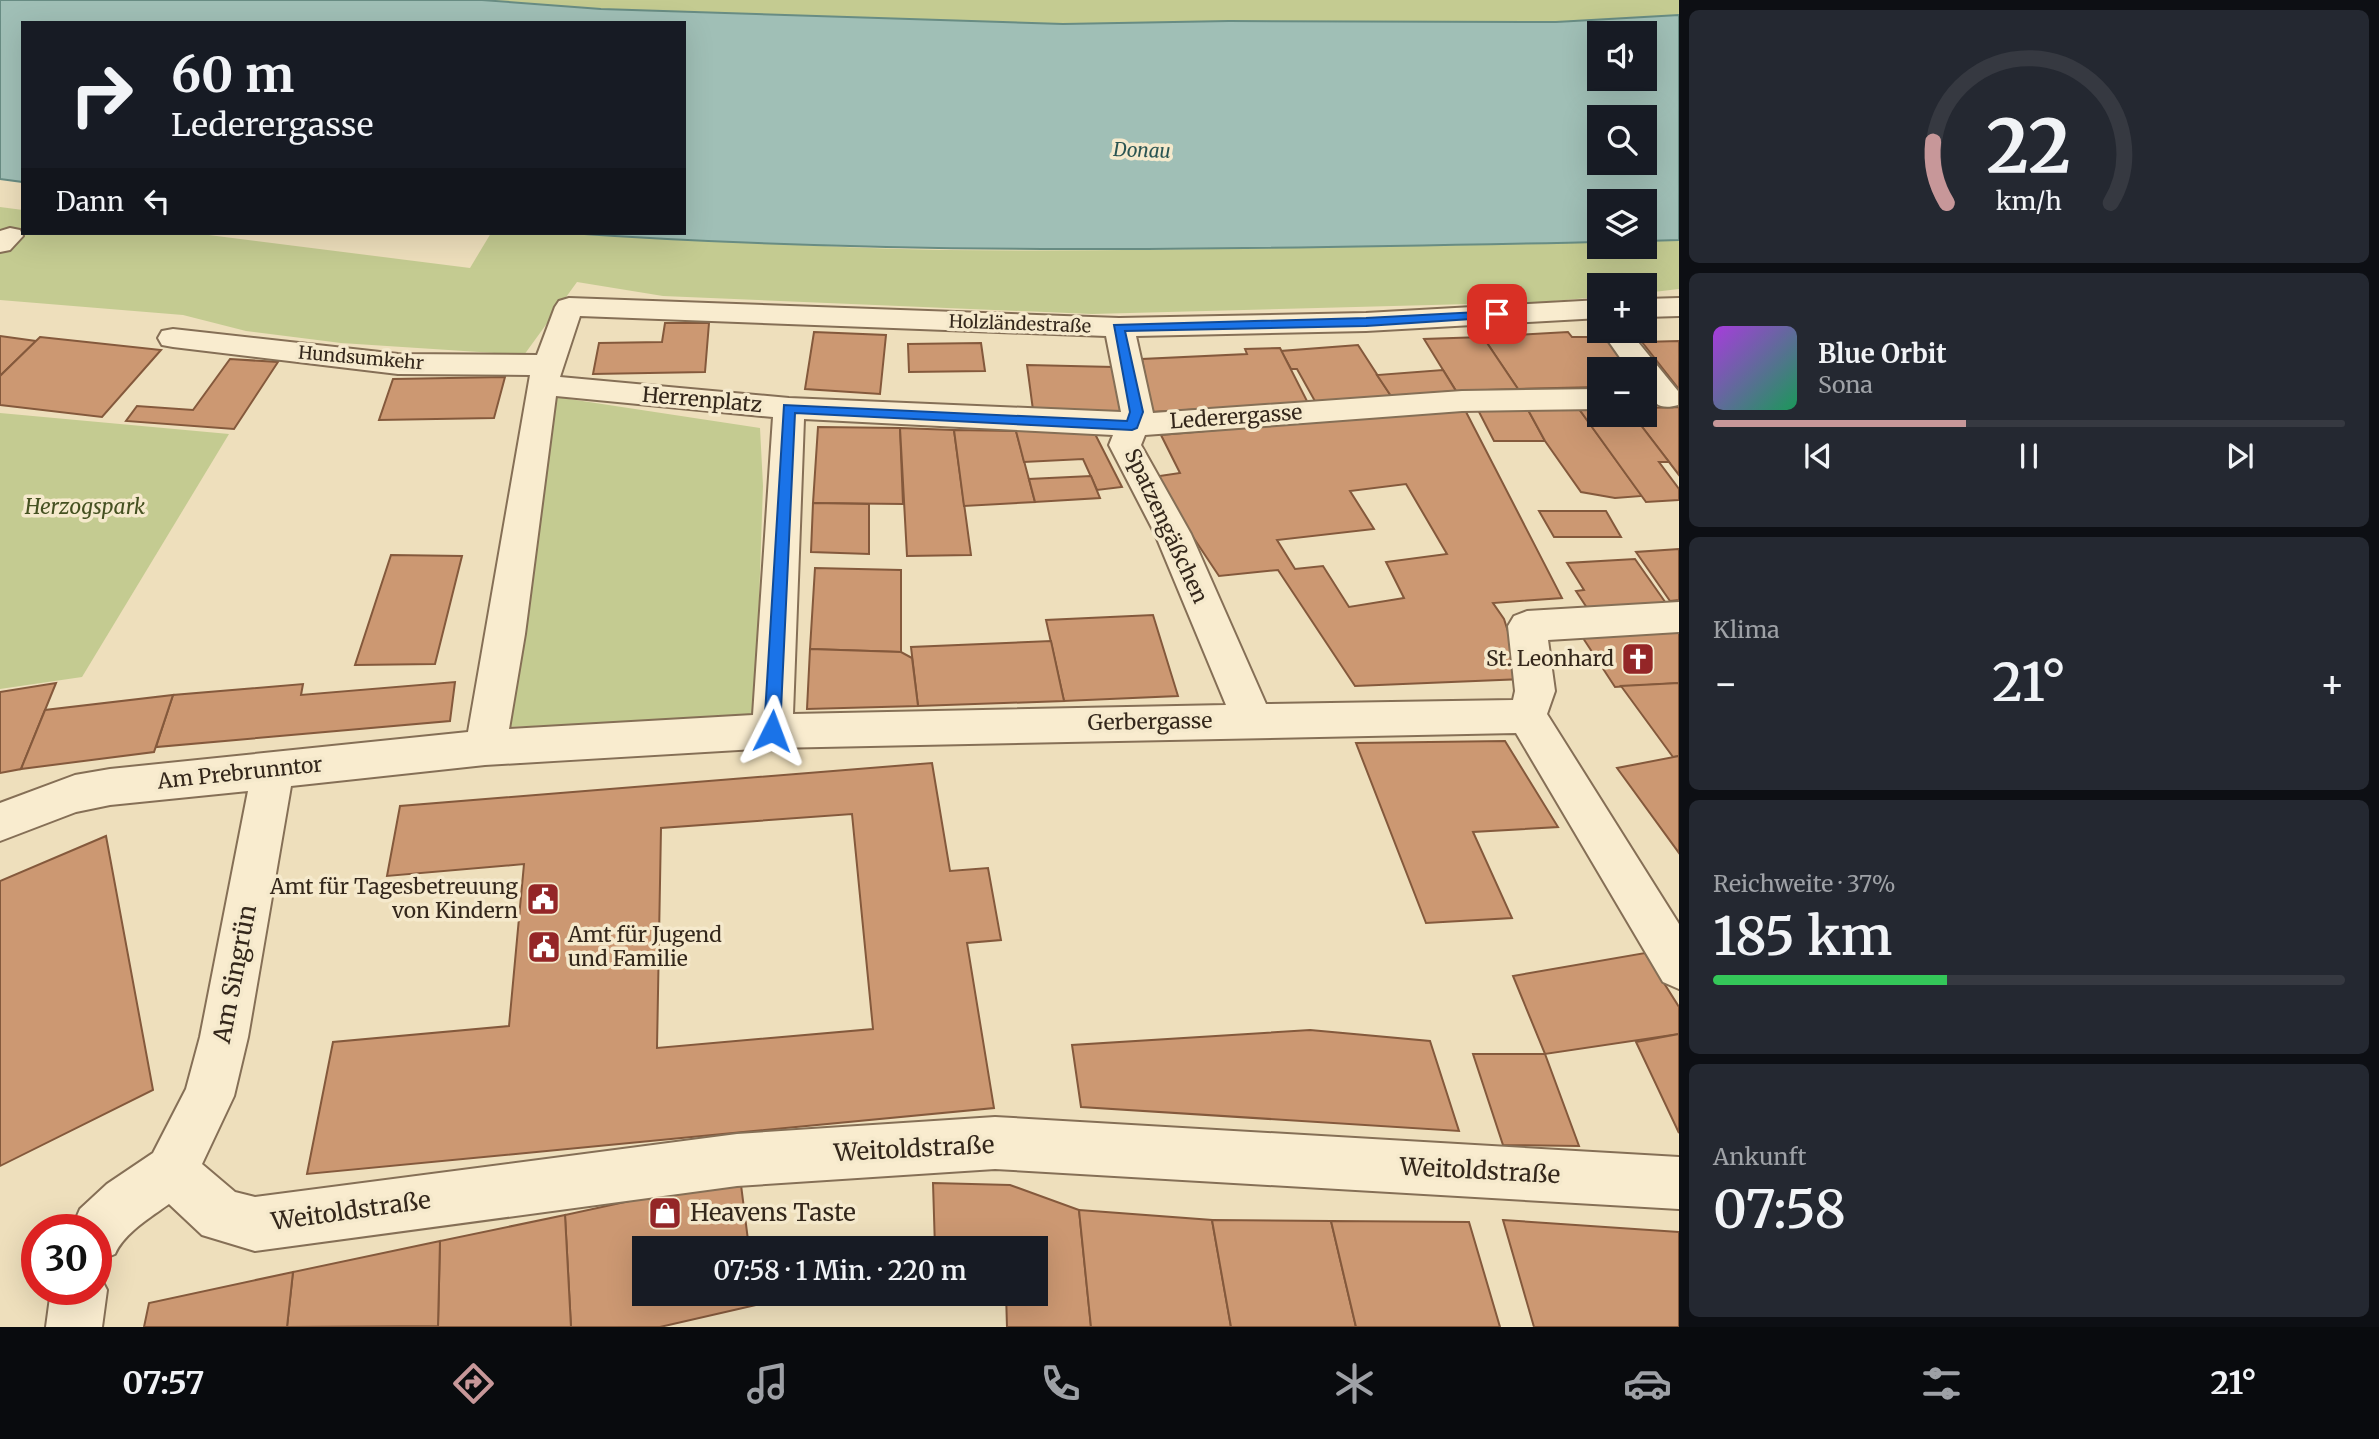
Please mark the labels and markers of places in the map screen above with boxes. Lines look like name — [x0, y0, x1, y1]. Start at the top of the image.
pin — [1467, 284, 1527, 344]
church icon: St. Leonhard — [1619, 640, 1657, 678]
place label: St. Leonhard — [1486, 645, 1614, 672]
place label: Amt für Tagesbetreuung von Kindern — [269, 873, 518, 924]
public building icon: Amt für Tagesbetreuung von Kindern — [524, 880, 562, 918]
place label: Amt für Jugend und Familie — [567, 921, 722, 972]
public building icon: Amt für Jugend und Familie — [525, 928, 563, 966]
shop icon: Heavens Taste — [646, 1194, 684, 1232]
place label: Heavens Taste — [690, 1197, 856, 1228]

